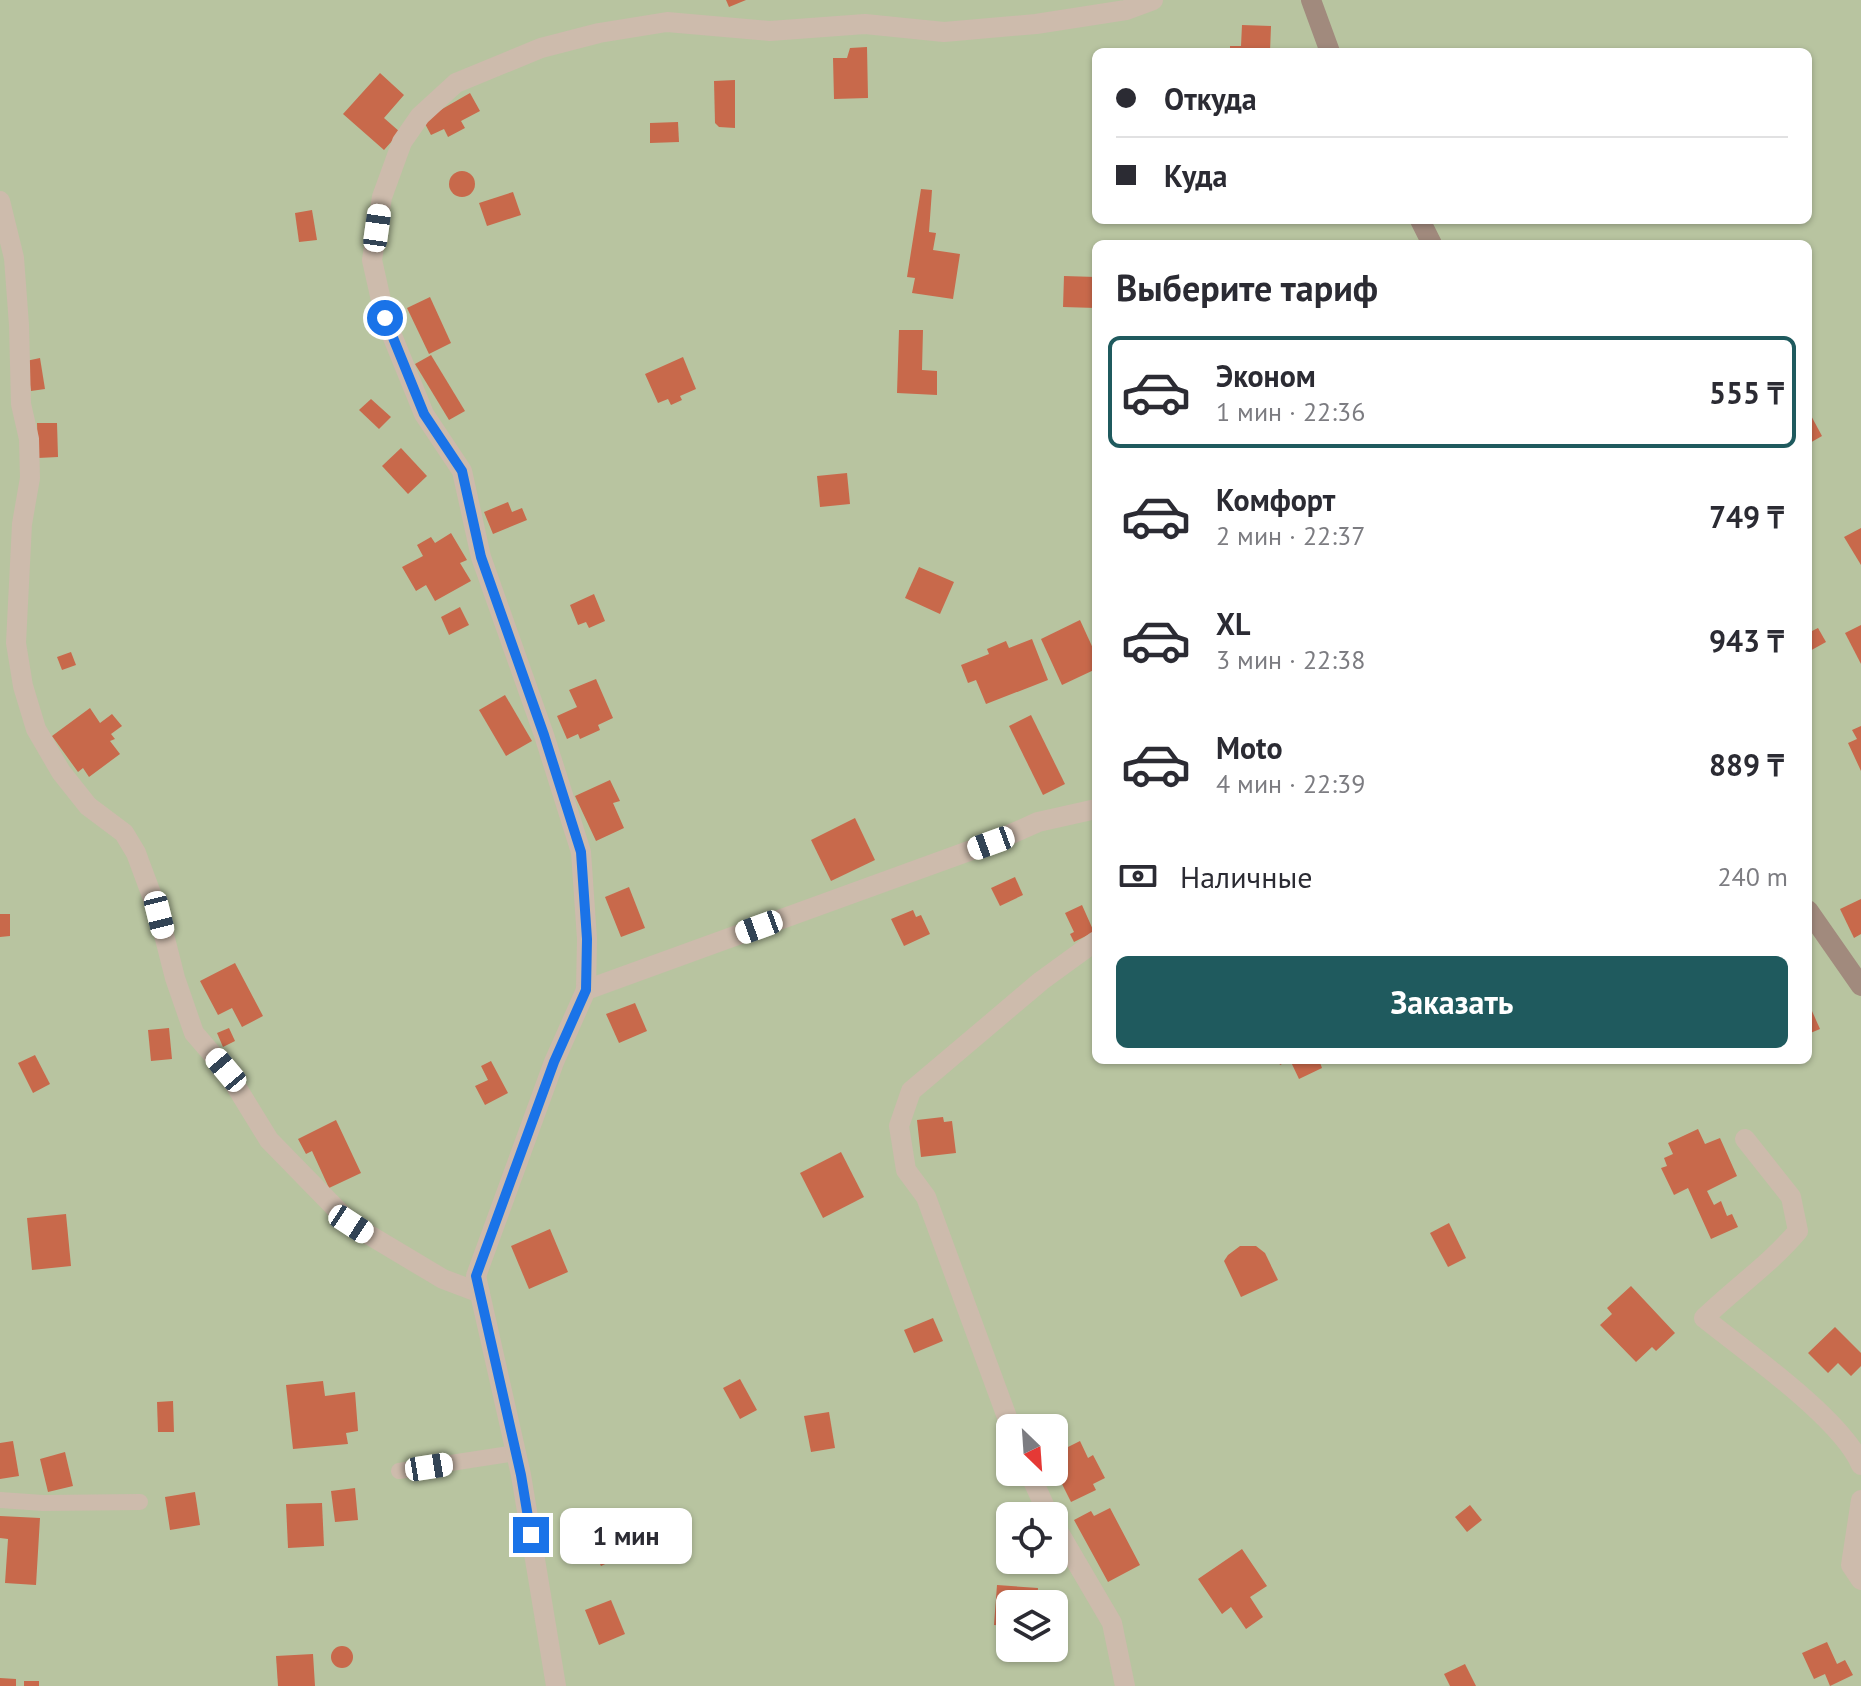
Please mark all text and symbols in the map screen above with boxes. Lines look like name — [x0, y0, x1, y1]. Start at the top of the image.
text: Откуда — [1164, 79, 1257, 118]
text: Куда — [1164, 156, 1227, 195]
car — [362, 203, 392, 253]
text: Выберите тариф — [1116, 264, 1378, 311]
route start — [367, 300, 403, 336]
icon: car — [1120, 356, 1192, 428]
text: Эконом — [1216, 356, 1316, 395]
text: 555 ₸ — [1709, 373, 1784, 412]
text: 1 мин · 22:36 — [1216, 395, 1365, 428]
icon: car — [1120, 480, 1192, 552]
text: Комфорт — [1216, 480, 1335, 519]
text: 749 ₸ — [1709, 497, 1784, 536]
text: 2 мин · 22:37 — [1216, 519, 1365, 552]
icon: car — [1120, 604, 1192, 676]
text: XL — [1216, 604, 1250, 643]
text: 943 ₸ — [1709, 621, 1784, 660]
text: 3 мин · 22:38 — [1216, 643, 1365, 676]
icon: car — [1120, 728, 1192, 800]
text: Moto — [1216, 728, 1283, 767]
text: 889 ₸ — [1709, 745, 1784, 784]
text: 4 мин · 22:39 — [1216, 767, 1365, 800]
car — [964, 824, 1018, 862]
icon: cash — [1116, 854, 1160, 898]
text: Наличные — [1180, 857, 1312, 896]
text: 240 m — [1717, 860, 1788, 893]
car — [142, 889, 176, 941]
car — [732, 908, 786, 946]
button: Заказать — [1116, 956, 1788, 1048]
car — [201, 1044, 251, 1096]
car — [324, 1201, 378, 1247]
north arrow — [996, 1414, 1068, 1486]
map controls — [996, 1414, 1068, 1662]
car — [403, 1451, 455, 1483]
button: locate — [996, 1502, 1068, 1574]
callout: 1 мин — [559, 1507, 691, 1563]
route end — [513, 1517, 549, 1553]
text: 1 мин — [593, 1519, 659, 1552]
button: layers — [996, 1590, 1068, 1662]

